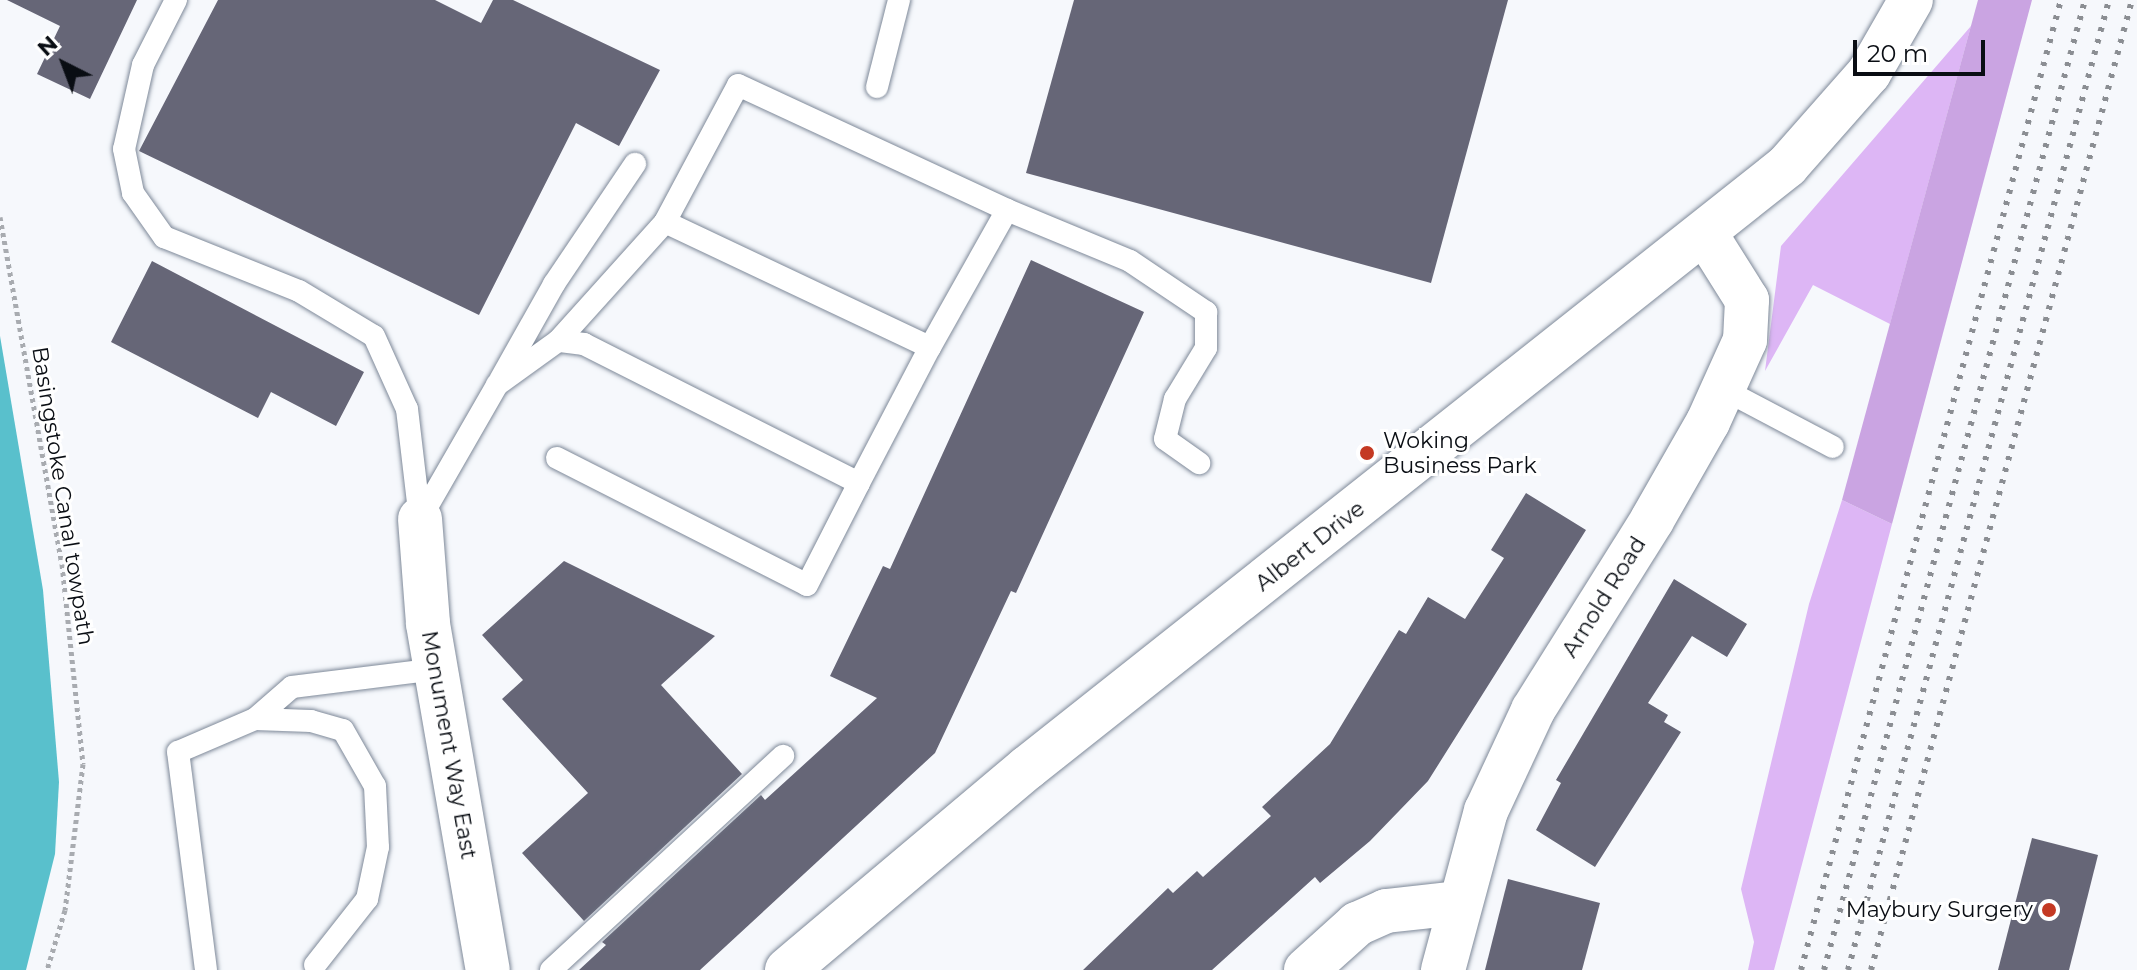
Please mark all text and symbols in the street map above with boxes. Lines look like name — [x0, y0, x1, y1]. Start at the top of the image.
north arrow — [24, 24, 104, 104]
scale bar — [1857, 24, 1989, 74]
text: N — [32, 30, 63, 62]
text: 20 m — [1867, 39, 1928, 68]
street label: Basingstoke Canal towpath — [26, 345, 100, 647]
place label: Woking Business Park — [1383, 427, 1537, 478]
marker: Woking Business Park — [1358, 444, 1376, 462]
street label: Albert Drive — [1250, 495, 1370, 597]
street label: Arnold Road — [1556, 532, 1652, 662]
street label: Monument Way East — [416, 629, 482, 861]
place label: Maybury Surgery — [1846, 897, 2033, 923]
marker: Maybury Surgery — [2040, 901, 2058, 919]

